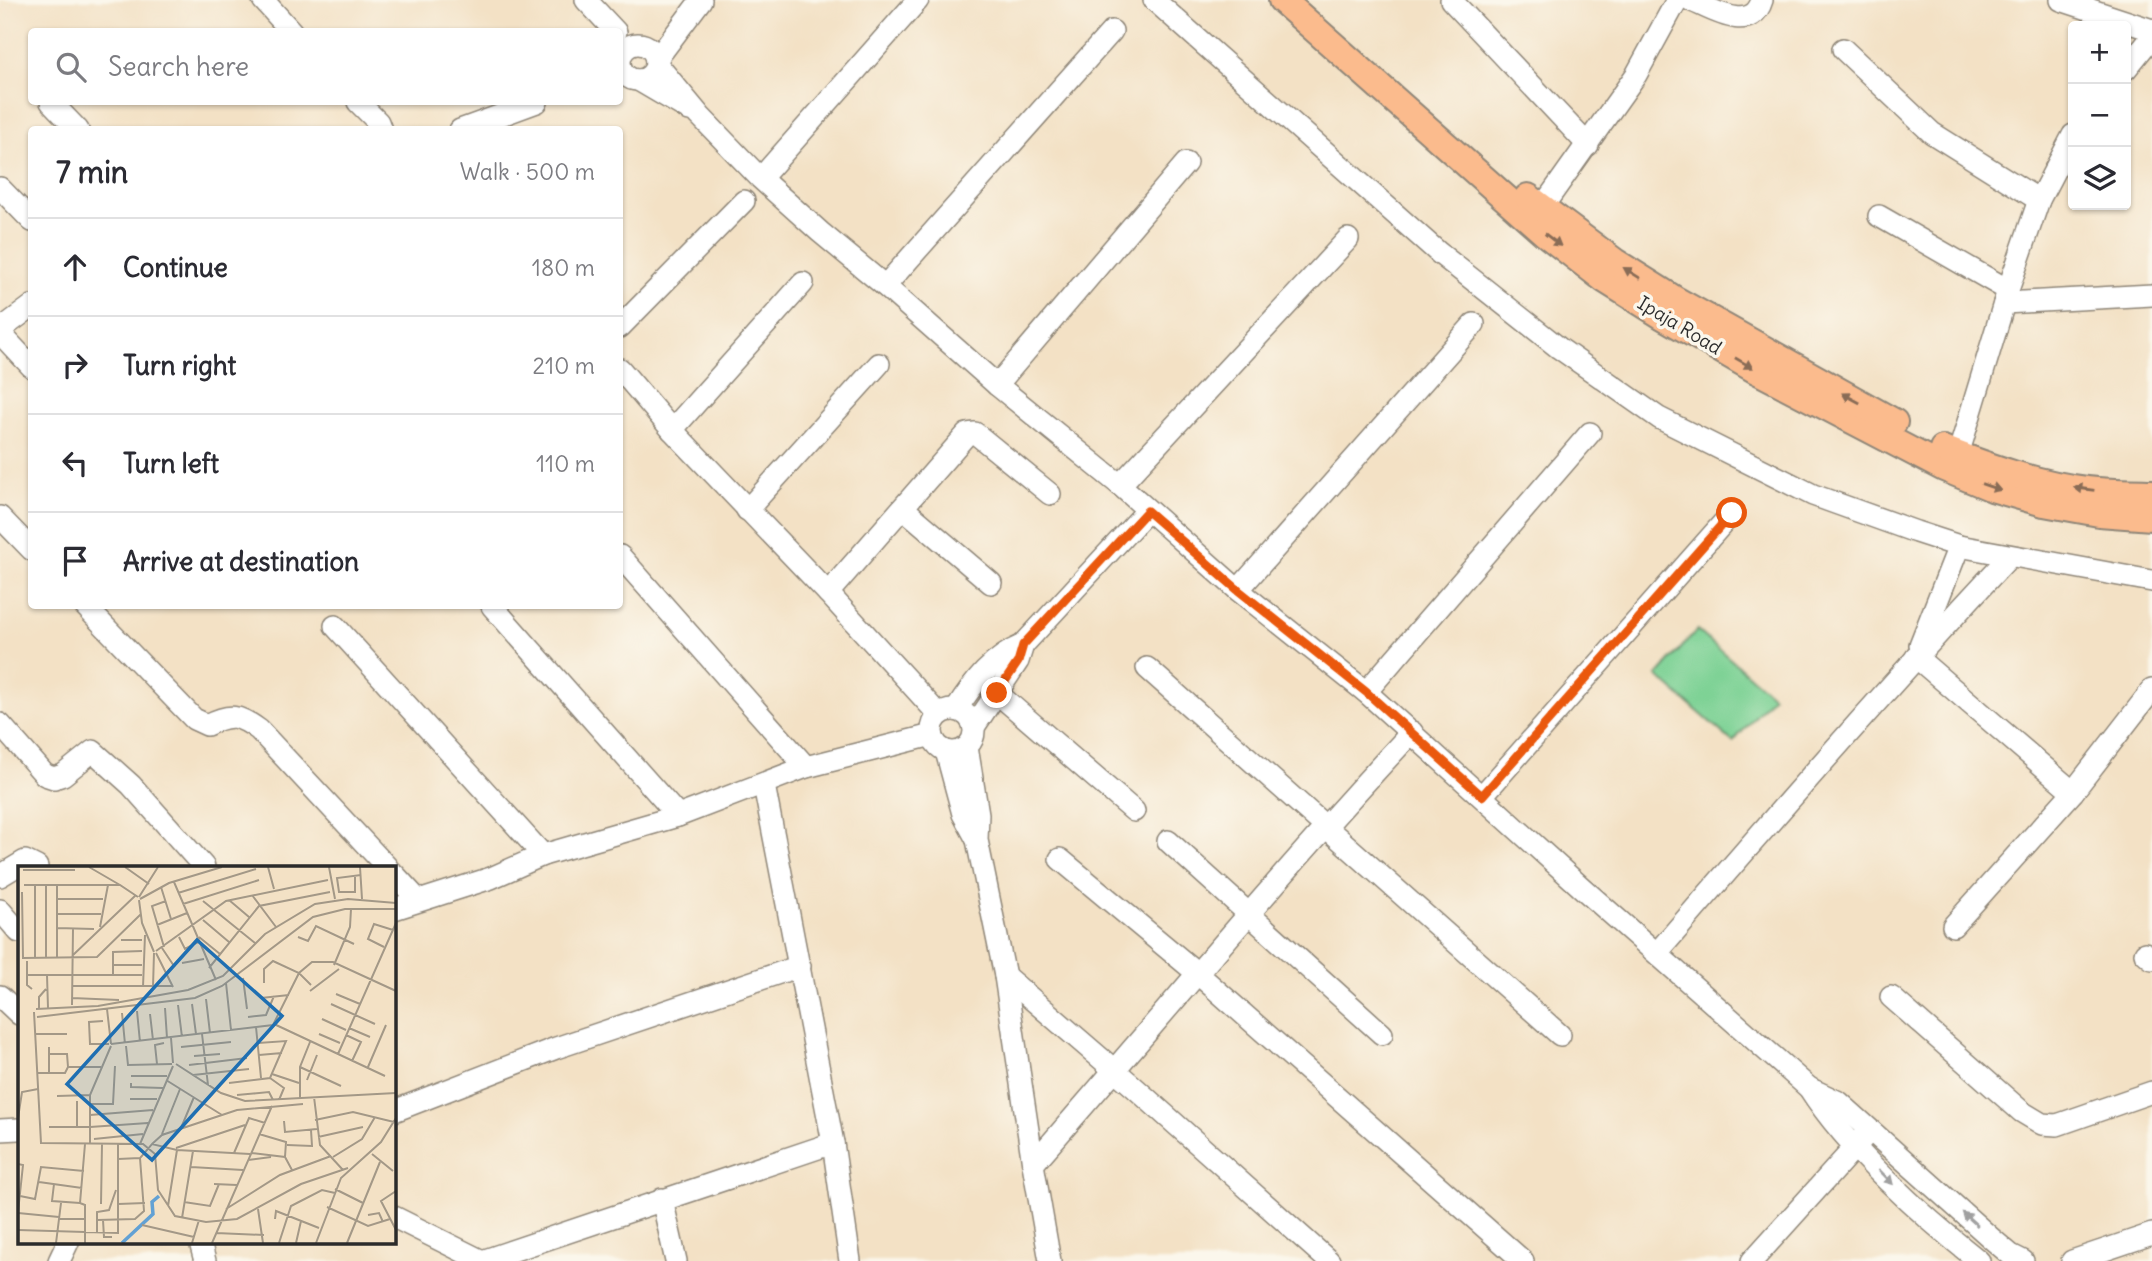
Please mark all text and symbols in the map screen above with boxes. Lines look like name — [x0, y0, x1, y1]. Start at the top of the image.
map controls — [2068, 21, 2131, 210]
button: + — [2068, 21, 2131, 84]
search box — [28, 28, 623, 105]
icon: search — [52, 48, 90, 86]
text: Search here — [108, 50, 249, 83]
button: − — [2068, 84, 2131, 147]
button: layers — [2068, 147, 2131, 210]
text: 7 min — [56, 153, 128, 191]
text: Walk · 500 m — [460, 157, 595, 186]
one-way arrow — [1544, 232, 1562, 247]
icon: ahead — [56, 248, 94, 286]
text: Continue — [123, 251, 228, 284]
text: 180 m — [532, 253, 595, 282]
one-way arrow — [1623, 267, 1642, 280]
street label: Ipaja Road — [1634, 291, 1726, 359]
icon: right — [56, 346, 94, 384]
text: Turn right — [123, 349, 236, 382]
text: 210 m — [532, 351, 595, 380]
one-way arrow — [1734, 357, 1754, 369]
one-way arrow — [1841, 392, 1861, 404]
icon: left — [56, 444, 94, 482]
text: Turn left — [123, 447, 219, 480]
text: 110 m — [536, 449, 595, 478]
one-way arrow — [1981, 482, 2002, 493]
one-way arrow — [2073, 483, 2095, 494]
route start — [1716, 497, 1747, 528]
icon: arrive — [56, 542, 94, 580]
text: Arrive at destination — [123, 545, 359, 578]
route end — [981, 677, 1012, 708]
inset map — [18, 866, 396, 1244]
one-way arrow — [1877, 1168, 1893, 1185]
one-way arrow — [1961, 1211, 1979, 1227]

